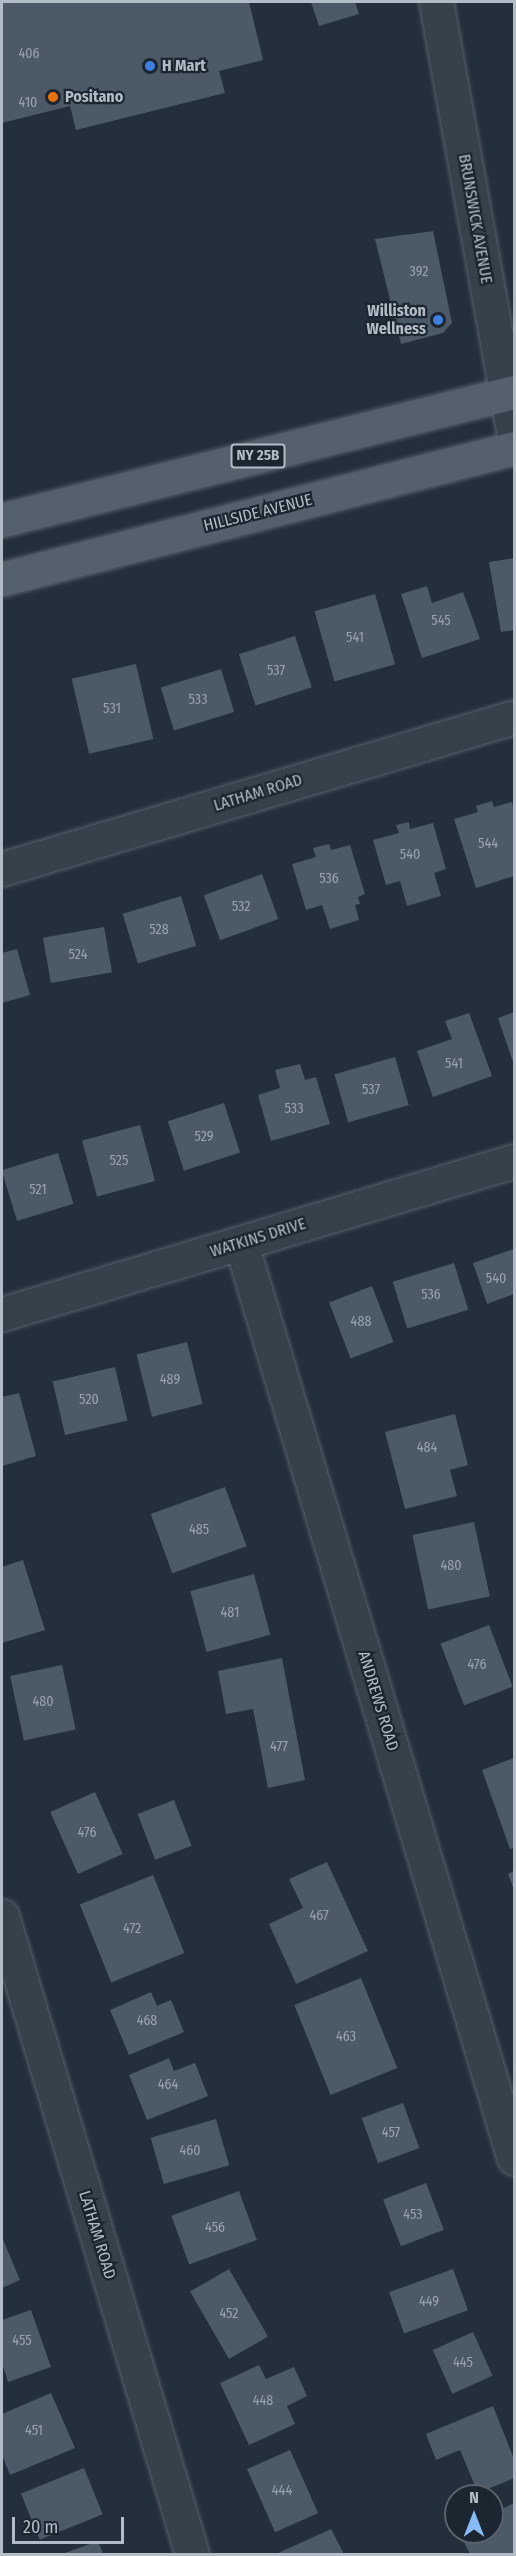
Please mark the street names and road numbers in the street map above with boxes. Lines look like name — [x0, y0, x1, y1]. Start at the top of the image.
street label: BRUNSWICK AVENUE — [454, 153, 496, 285]
road number: NY 25B — [230, 444, 286, 468]
street label: HILLSIDE AVENUE — [202, 490, 314, 536]
street label: LATHAM ROAD — [211, 770, 305, 816]
street label: WATKINS DRIVE — [208, 1214, 308, 1262]
street label: ANDREWS ROAD — [354, 1649, 402, 1753]
street label: LATHAM ROAD — [74, 2188, 120, 2282]

